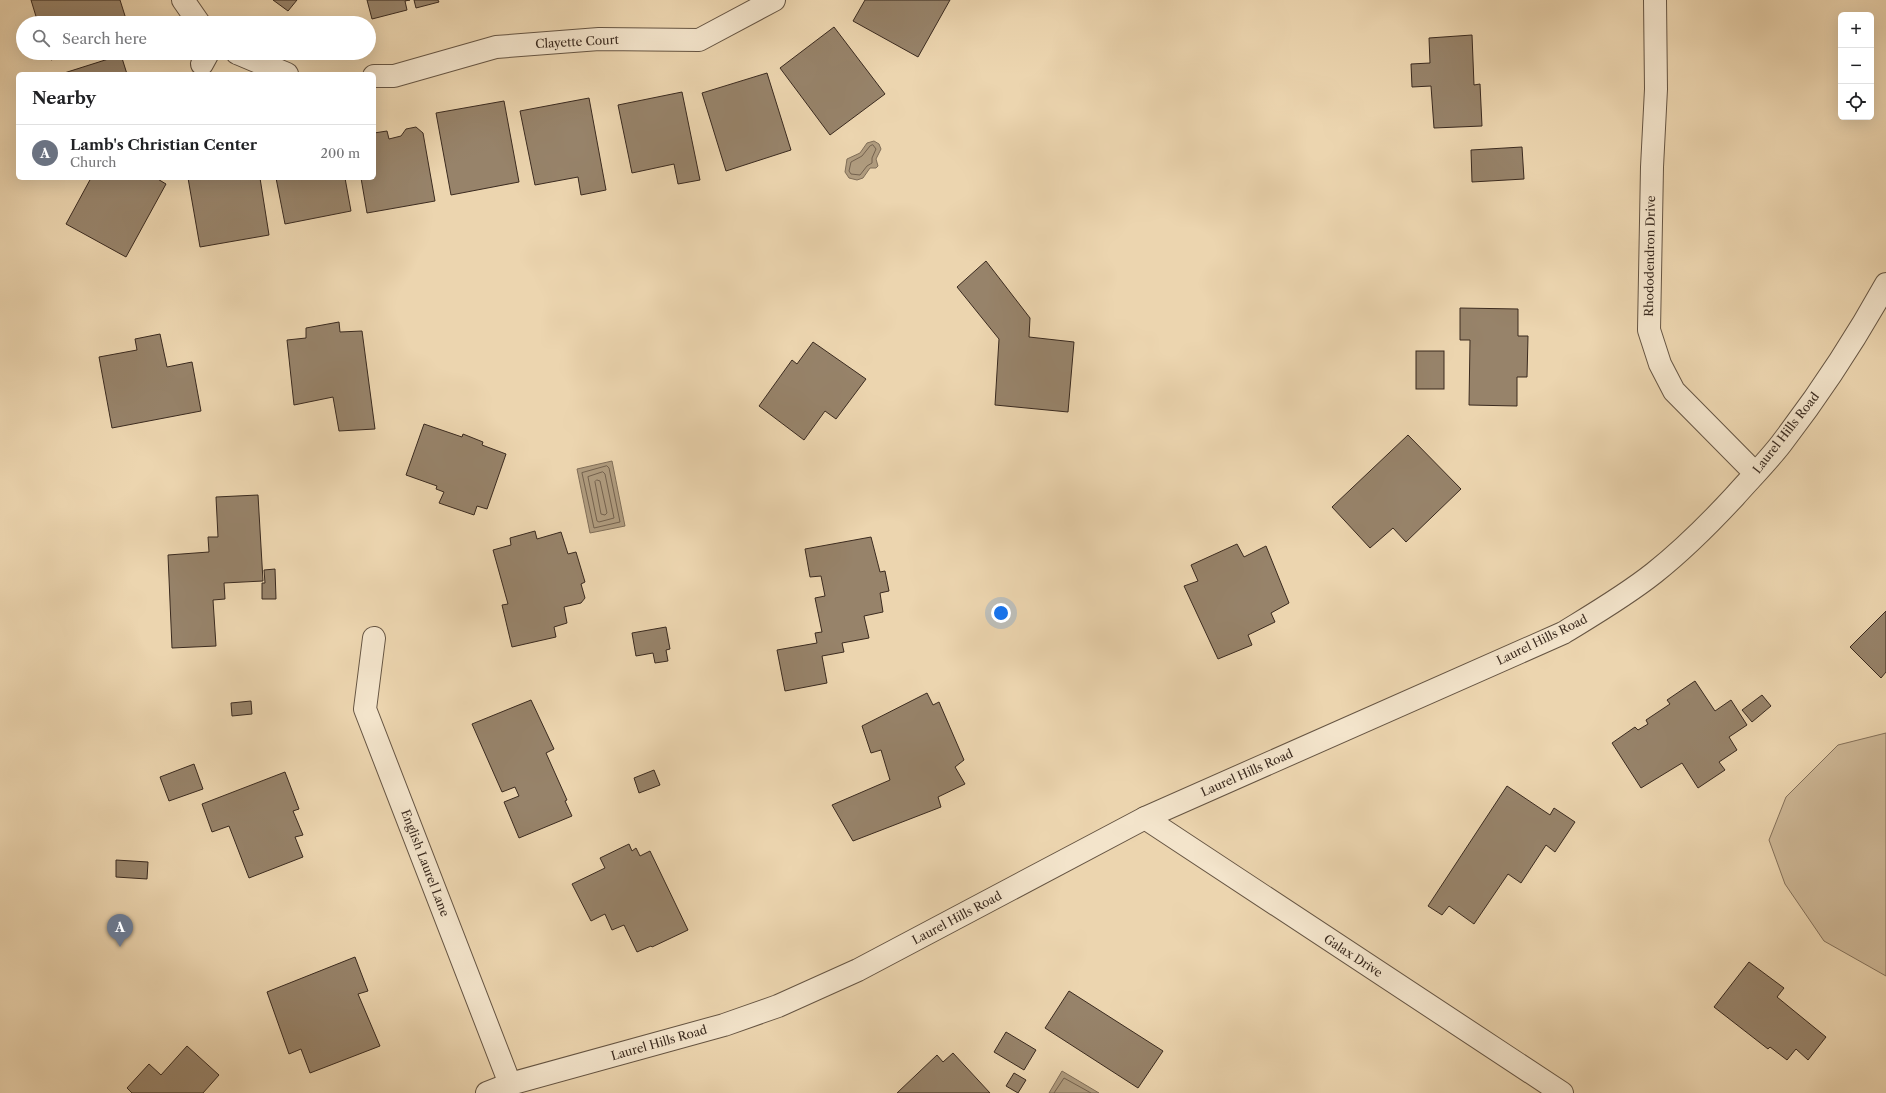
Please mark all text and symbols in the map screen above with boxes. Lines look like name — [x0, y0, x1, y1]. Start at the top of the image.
map controls — [1838, 12, 1874, 120]
button: + — [1838, 12, 1874, 48]
search box — [16, 16, 376, 60]
icon: search — [30, 27, 52, 49]
text: Search here — [62, 29, 147, 48]
street label: Clayette Court — [535, 32, 620, 51]
button: − — [1838, 48, 1874, 84]
button: locate — [1838, 84, 1874, 120]
text: Nearby — [32, 88, 96, 108]
text: Lamb's Christian Center — [70, 135, 257, 154]
text: A — [40, 145, 50, 161]
text: 200 m — [320, 145, 360, 161]
text: Church — [70, 154, 116, 170]
street label: Rhododendron Drive — [1641, 195, 1658, 317]
street label: Laurel Hills Road — [1749, 388, 1822, 476]
your location — [991, 603, 1011, 623]
street label: Laurel Hills Road — [1494, 611, 1590, 668]
street label: Laurel Hills Road — [1198, 745, 1296, 800]
street label: English Laurel Lane — [398, 807, 453, 919]
street label: Laurel Hills Road — [909, 887, 1005, 947]
pin: A — [107, 914, 133, 947]
street label: Galax Drive — [1321, 931, 1386, 980]
street label: Laurel Hills Road — [609, 1021, 709, 1063]

